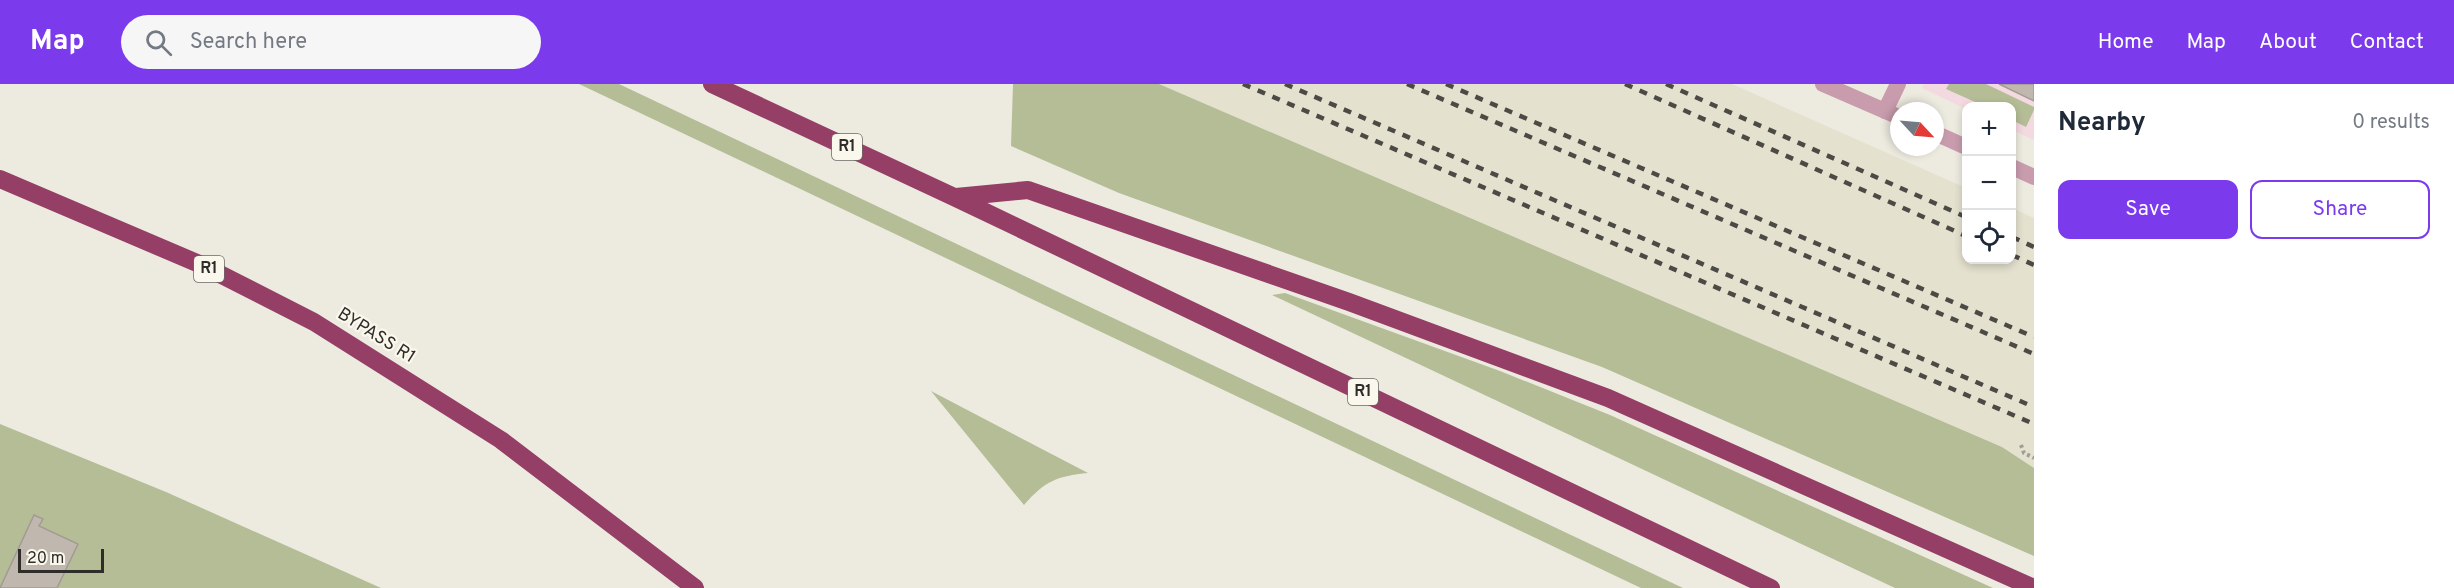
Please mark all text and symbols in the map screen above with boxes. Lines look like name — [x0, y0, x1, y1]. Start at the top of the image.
search box — [121, 15, 541, 69]
text: Map — [30, 24, 85, 60]
icon: search — [142, 26, 175, 59]
text: Search here — [190, 29, 307, 56]
text: Home — [2098, 29, 2154, 56]
text: Map — [2187, 29, 2226, 56]
text: About — [2259, 29, 2317, 56]
text: Contact — [2350, 29, 2424, 56]
north arrow — [1890, 102, 1944, 156]
map controls — [1962, 102, 2016, 264]
button: + — [1962, 102, 2016, 156]
text: Nearby — [2058, 107, 2146, 140]
text: 0 results — [2352, 110, 2430, 136]
road number: R1 — [832, 134, 862, 160]
button: − — [1962, 156, 2016, 210]
button: Save — [2058, 180, 2238, 239]
button: Share — [2250, 180, 2430, 239]
button: locate — [1962, 210, 2016, 264]
road number: R1 — [194, 256, 224, 282]
street label: BYPASS R1 — [333, 303, 419, 369]
road number: R1 — [1348, 379, 1378, 405]
scale bar — [18, 546, 104, 574]
text: 20 m — [27, 549, 64, 569]

